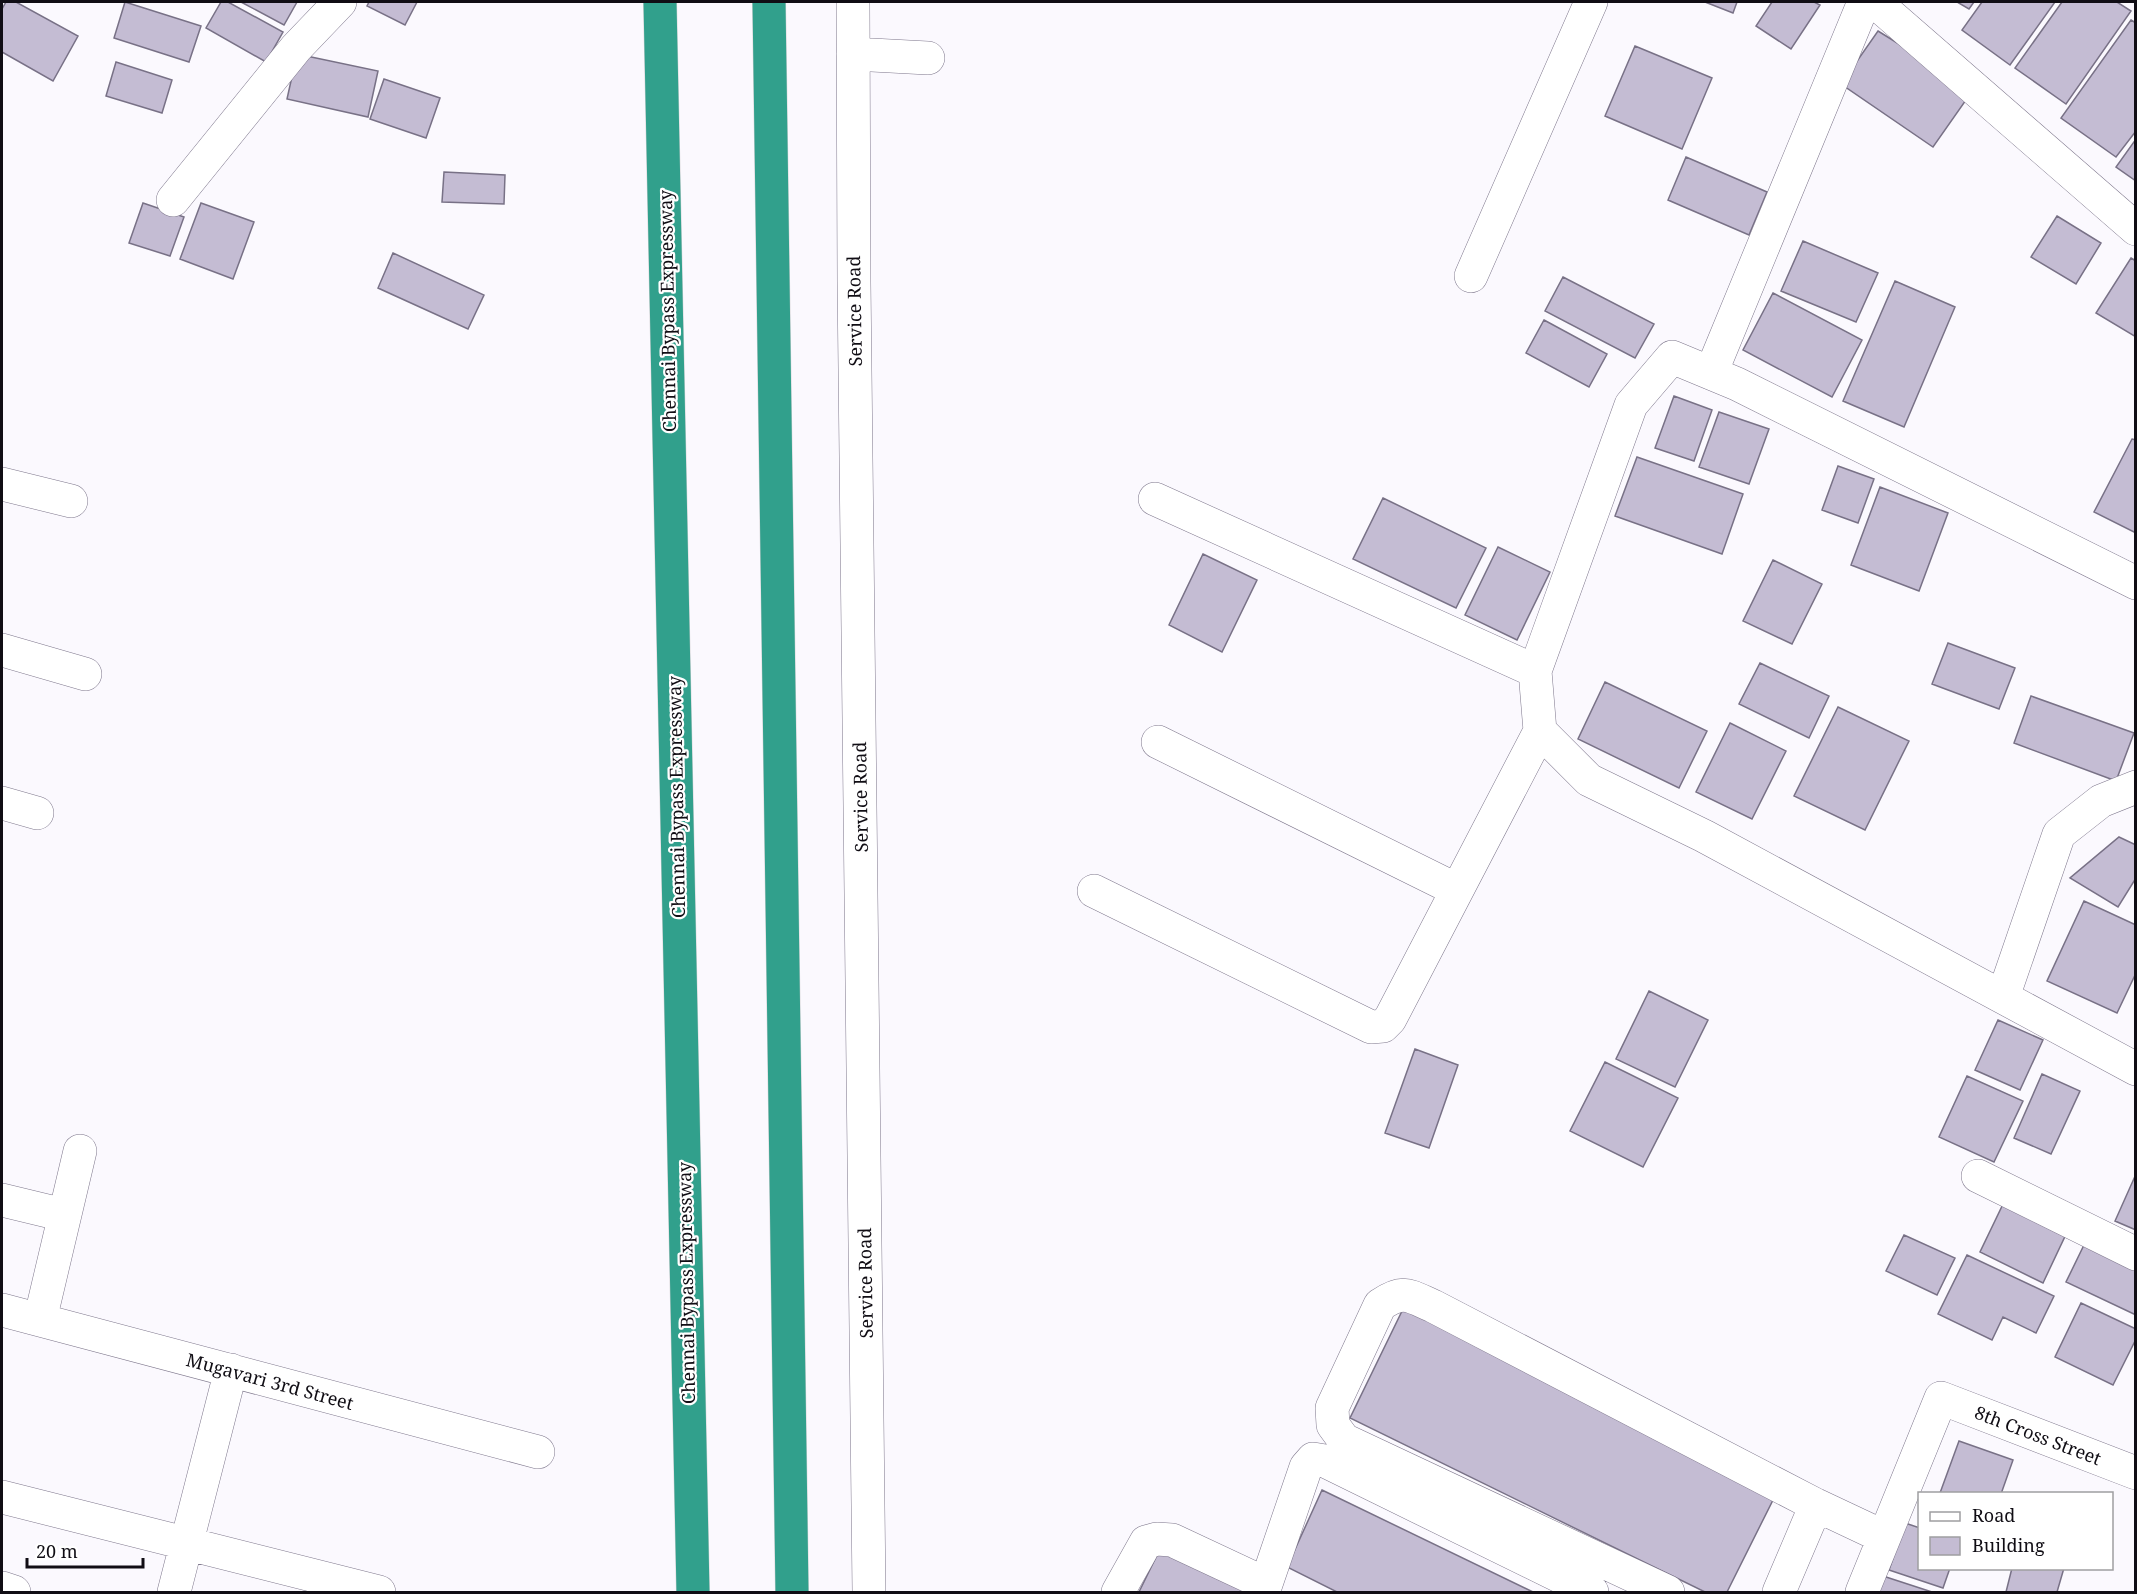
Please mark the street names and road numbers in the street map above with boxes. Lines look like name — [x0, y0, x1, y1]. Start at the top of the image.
street label: Chennai Bypass Expressway — [653, 189, 681, 432]
street label: Service Road — [841, 255, 867, 367]
street label: Chennai Bypass Expressway — [662, 675, 690, 918]
street label: Service Road — [847, 741, 873, 853]
street label: Chennai Bypass Expressway — [672, 1161, 700, 1404]
street label: Service Road — [852, 1227, 878, 1339]
street label: Mugavari 3rd Street — [184, 1347, 356, 1415]
street label: 8th Cross Street — [1971, 1400, 2105, 1470]

